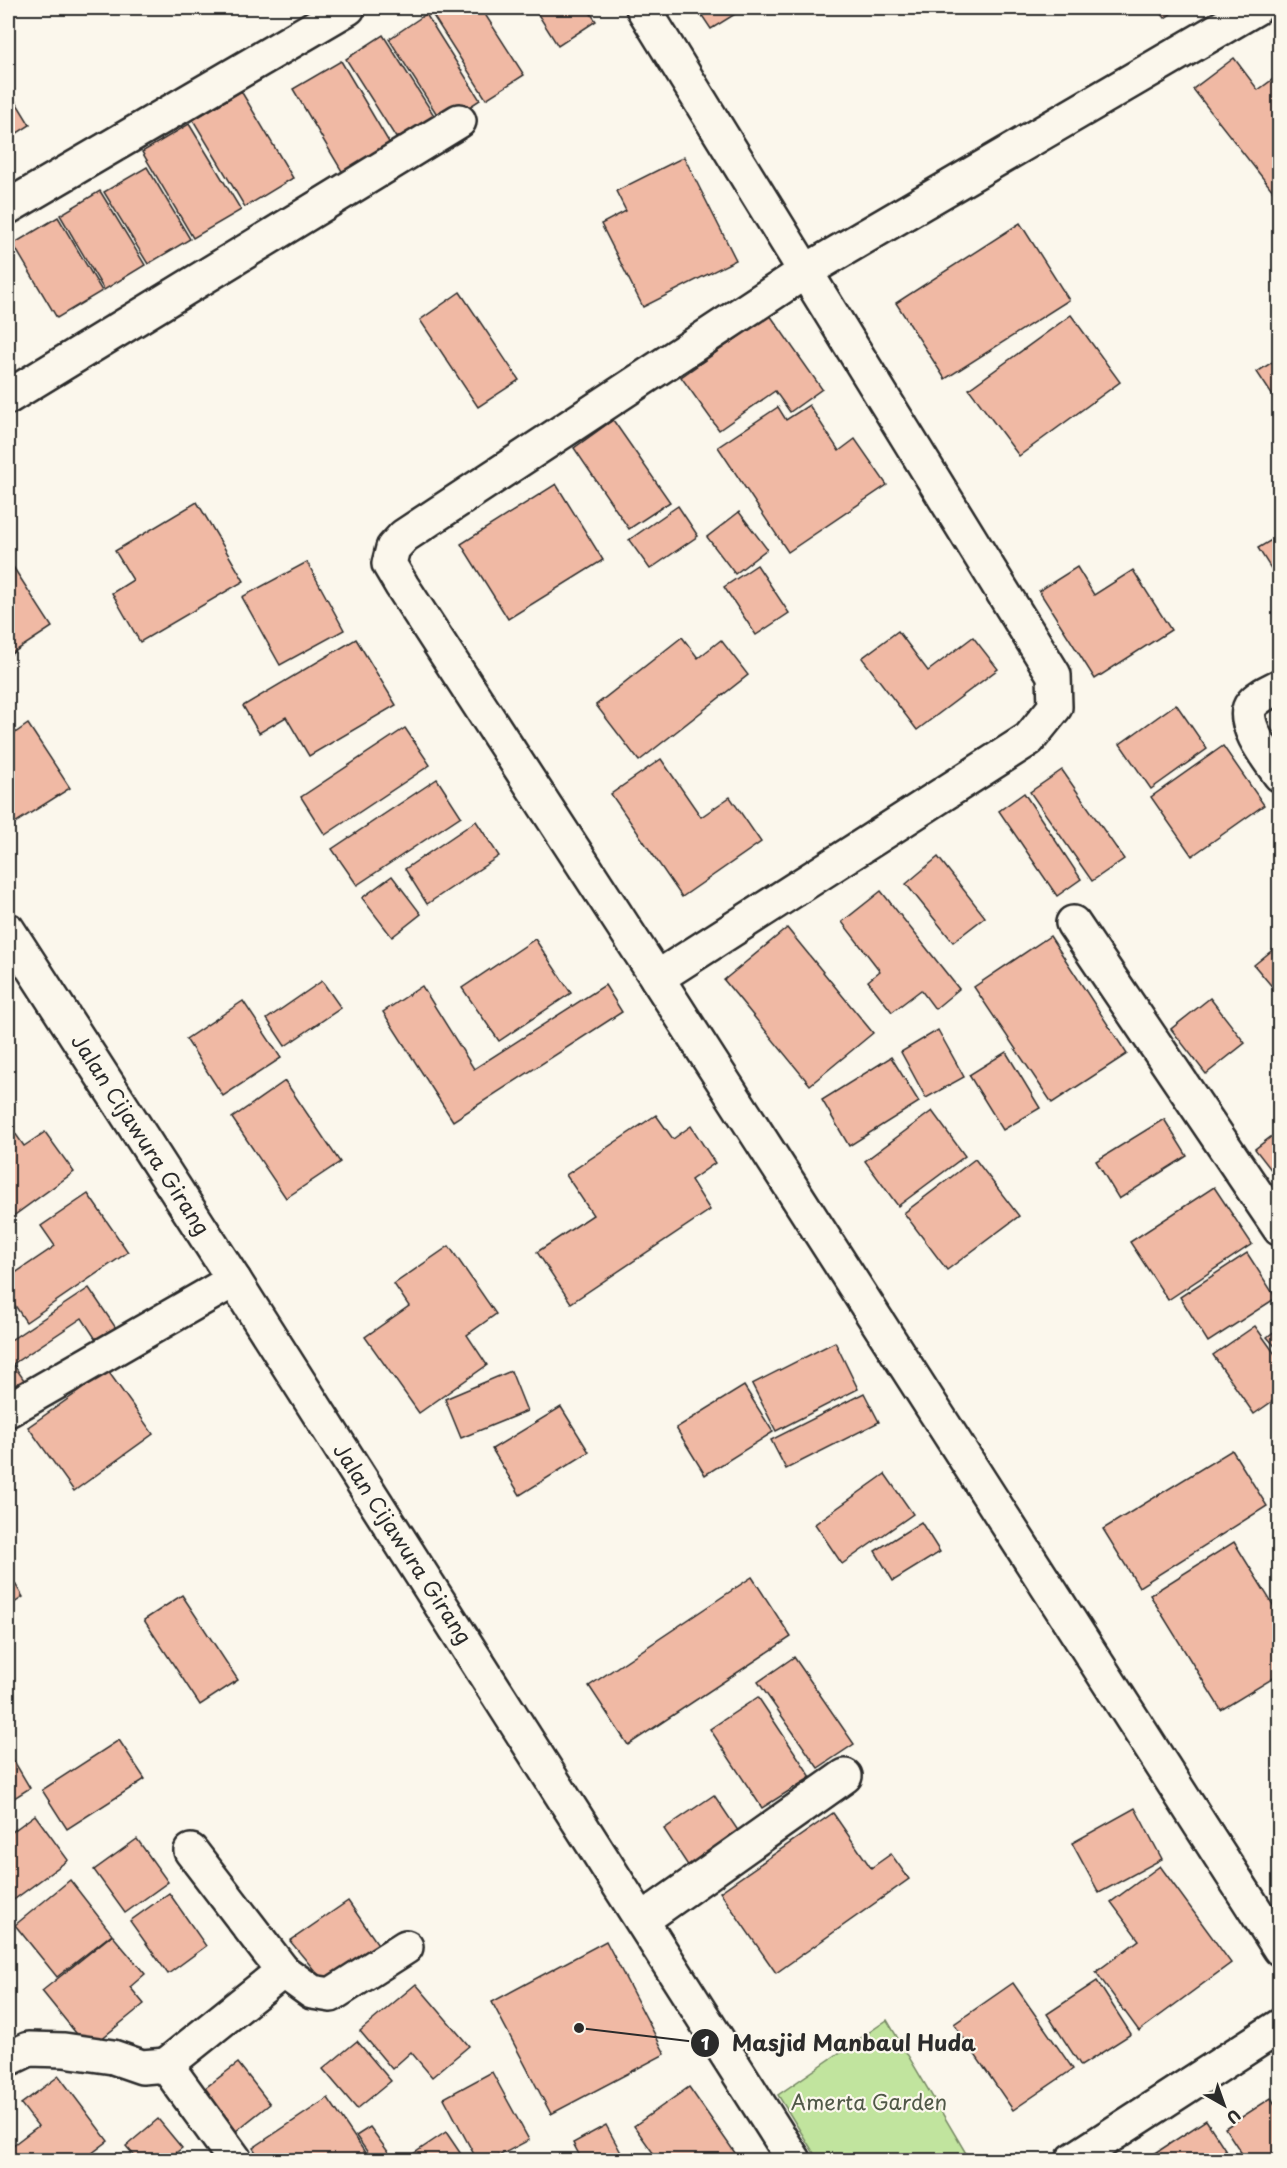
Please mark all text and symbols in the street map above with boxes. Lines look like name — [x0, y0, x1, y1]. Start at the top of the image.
street label: Jalan Cijawura Girang — [64, 1027, 219, 1241]
street label: Jalan Cijawura Girang — [326, 1436, 481, 1650]
callout: Masjid Manbaul Huda — [690, 2023, 988, 2063]
text: Masjid Manbaul Huda — [732, 2025, 976, 2058]
text: 1 — [701, 2029, 710, 2056]
north arrow — [1194, 2075, 1254, 2135]
park label: Amerta Garden — [791, 2085, 947, 2117]
text: U — [1222, 2104, 1247, 2130]

